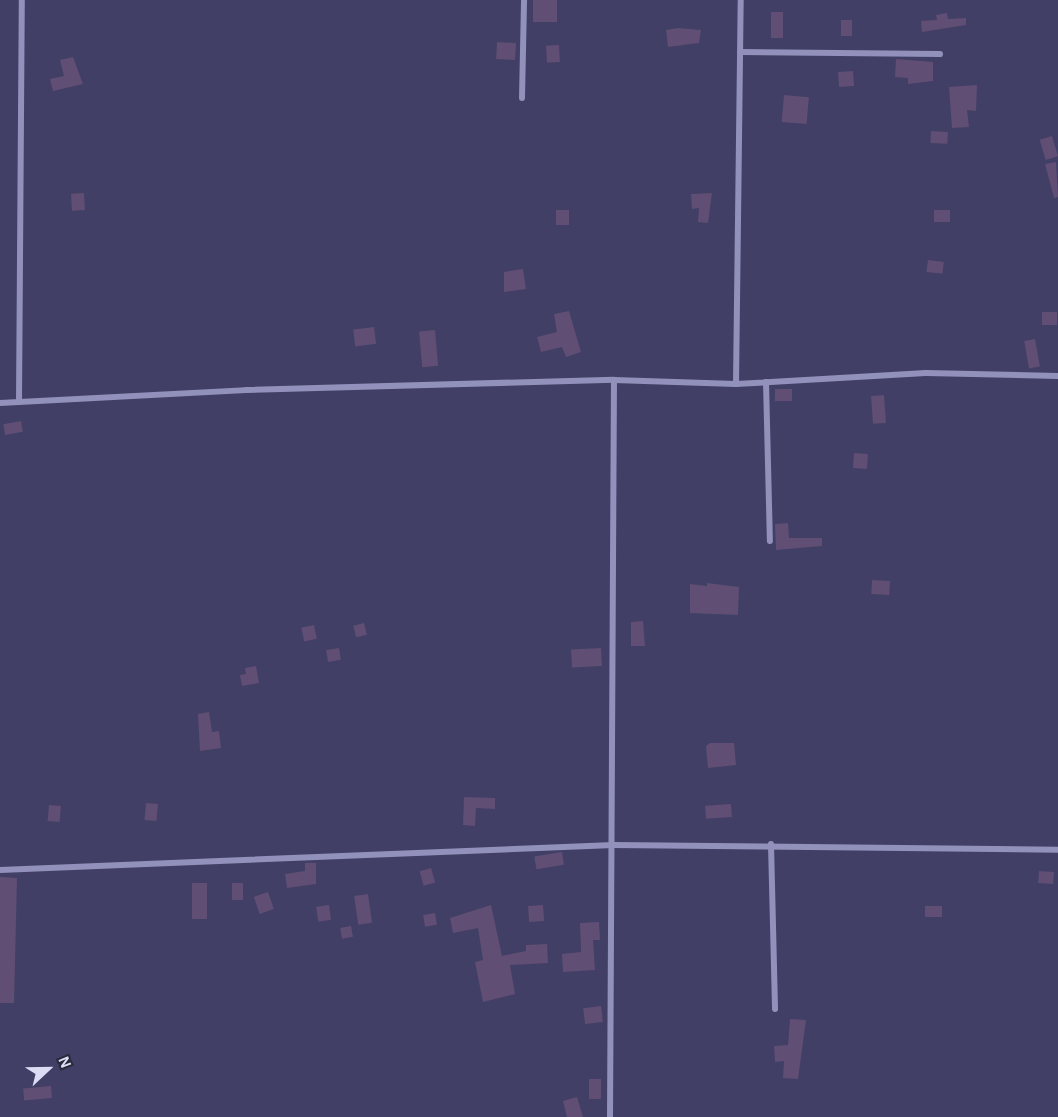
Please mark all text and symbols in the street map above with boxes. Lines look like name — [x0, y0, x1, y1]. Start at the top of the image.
north arrow — [18, 1039, 78, 1099]
text: N — [55, 1054, 74, 1070]

